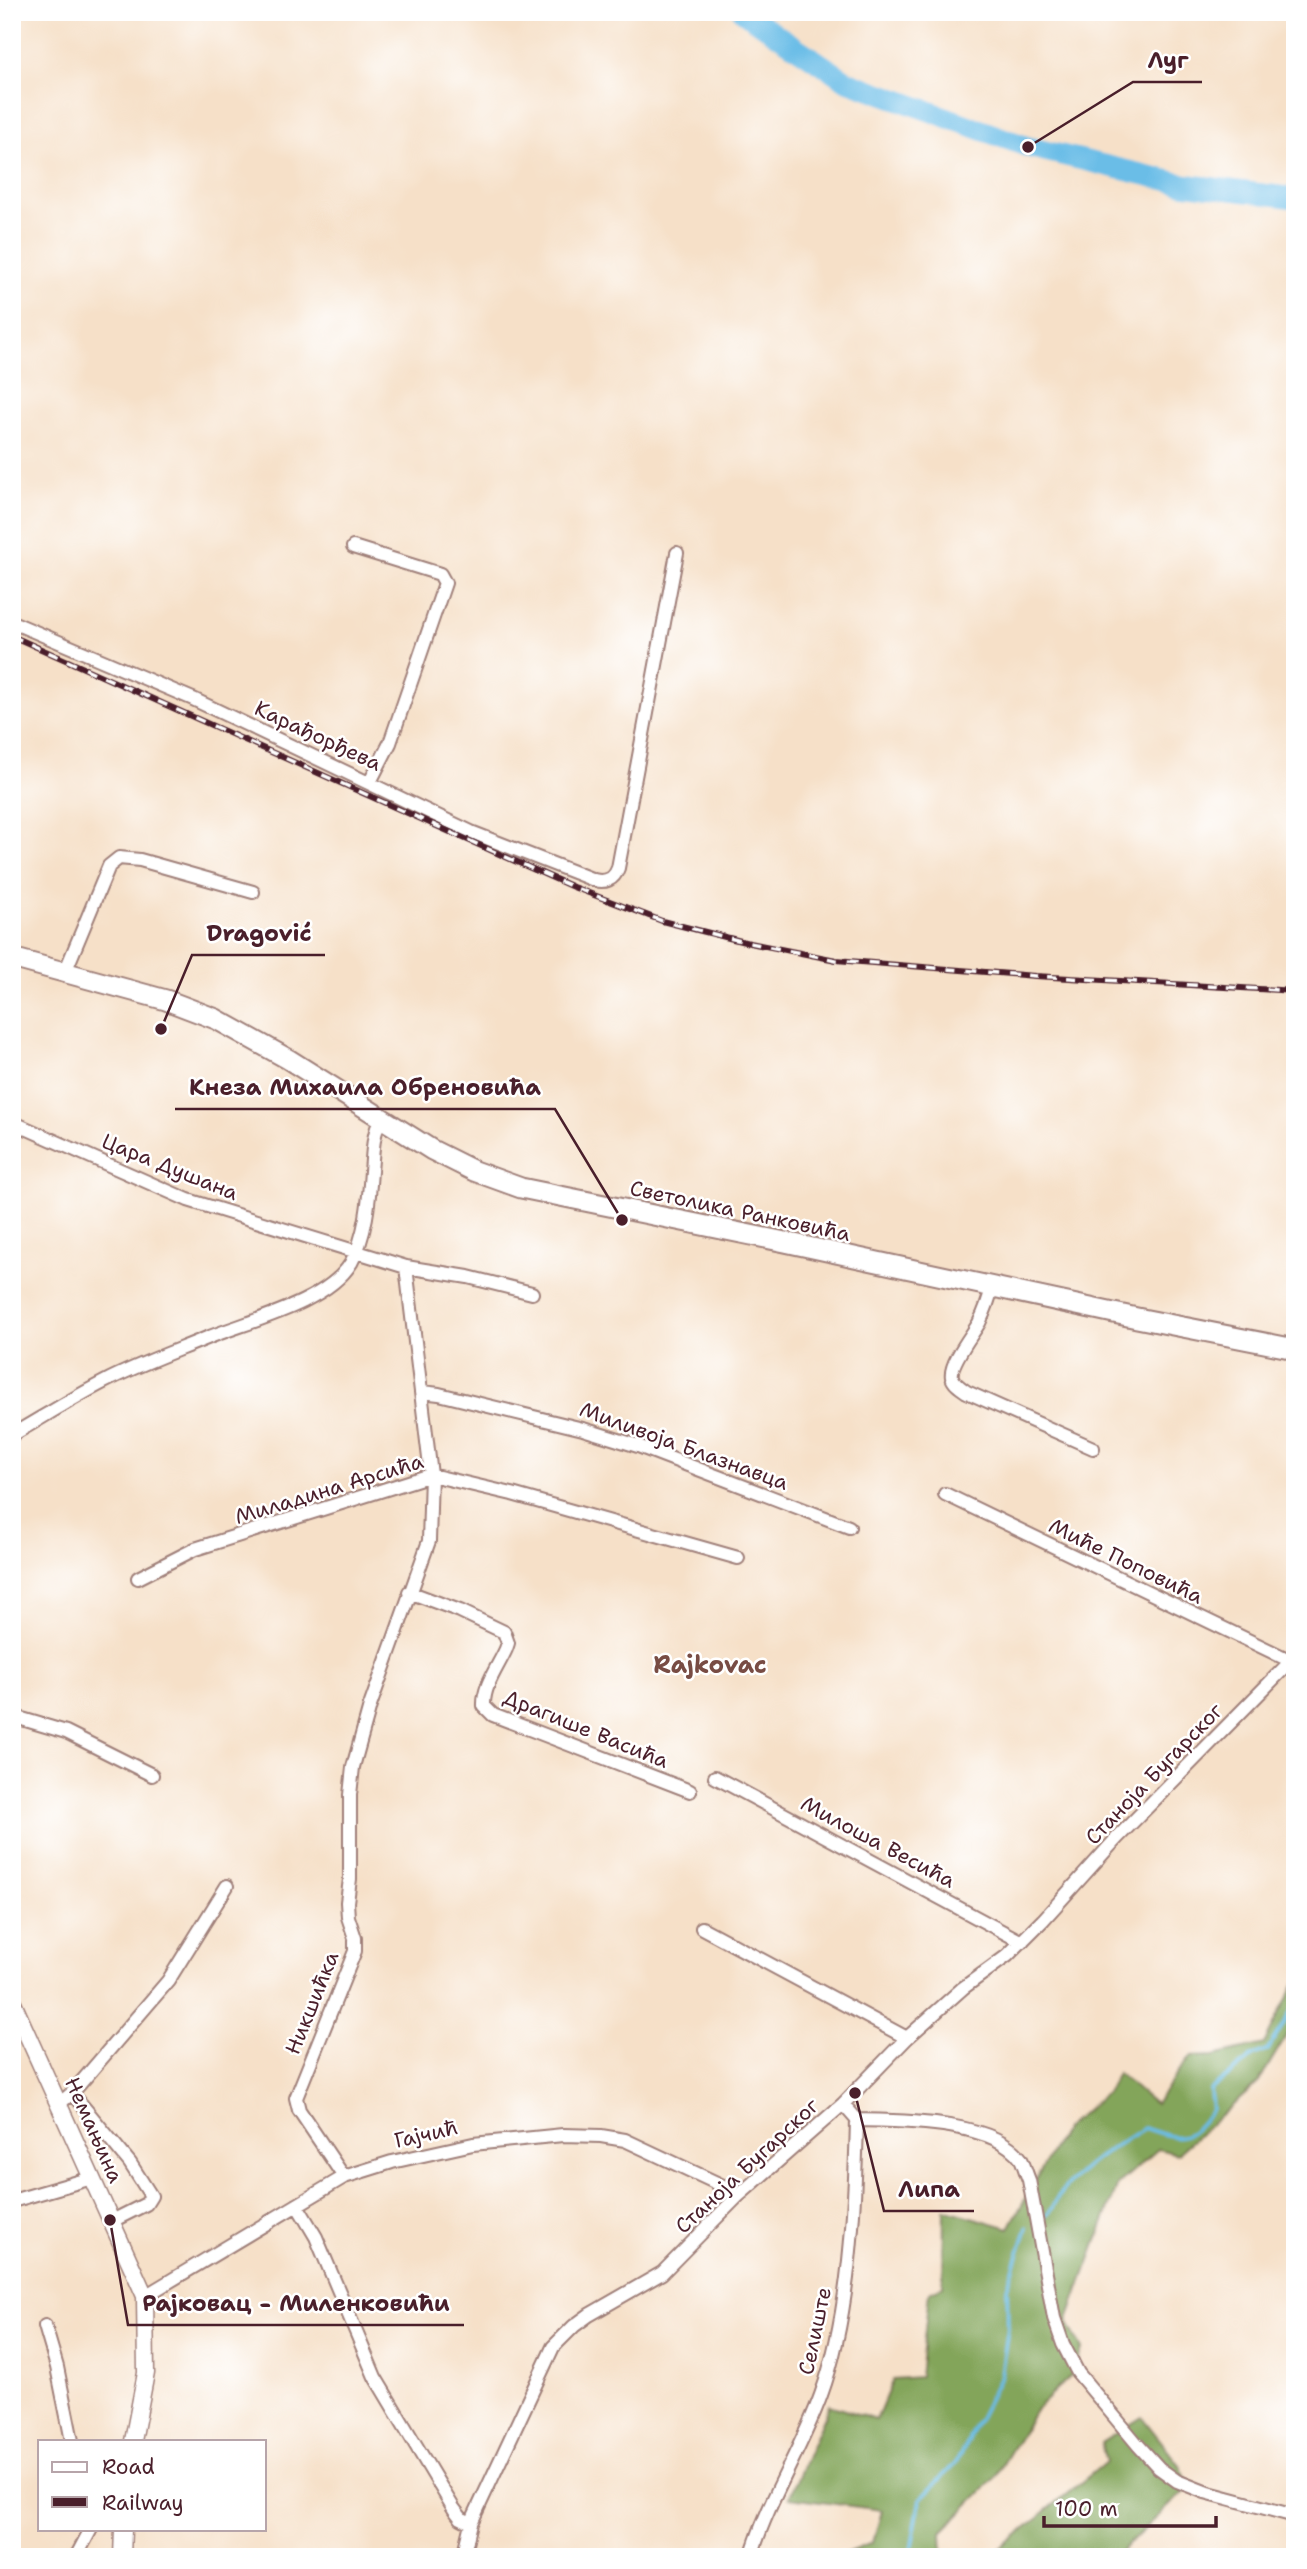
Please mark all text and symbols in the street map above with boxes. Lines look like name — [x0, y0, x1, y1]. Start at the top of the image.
callout: Луг — [1133, 38, 1202, 82]
text: Луг — [1147, 45, 1189, 75]
street label: Карађорђева — [250, 694, 386, 778]
callout: Dragović — [192, 911, 325, 955]
text: Dragović — [206, 918, 312, 948]
callout: Кнеза Михаила Обреновића — [175, 1065, 555, 1109]
text: Кнеза Михаила Обреновића — [189, 1072, 541, 1102]
street label: Цара Душана — [98, 1127, 242, 1207]
street label: Светолика Ранковића — [627, 1174, 853, 1248]
street label: Миливоја Блазнавца — [576, 1395, 792, 1497]
street label: Миладина Арсића — [231, 1447, 427, 1531]
street label: Миће Поповића — [1044, 1512, 1208, 1610]
district label: Rajkovac — [653, 1649, 767, 1681]
street label: Драгише Васића — [499, 1683, 673, 1775]
street label: Станоја Бугарског — [1079, 1697, 1229, 1851]
street label: Милоша Весића — [796, 1790, 960, 1894]
street label: Никшићка — [279, 1947, 345, 2059]
street label: Немањина — [58, 2073, 130, 2187]
street label: Станоја Бугарског — [669, 2092, 825, 2240]
street label: Гајчић — [391, 2113, 461, 2155]
callout: Липа — [884, 2167, 974, 2211]
text: Липа — [898, 2174, 960, 2204]
callout: Рајковац - Миленковићи — [128, 2281, 464, 2325]
street label: Селиште — [792, 2284, 838, 2378]
text: Рајковац - Миленковићи — [142, 2288, 450, 2318]
legend — [38, 2440, 266, 2530]
text: Road — [102, 2453, 155, 2481]
scale bar — [1044, 2485, 1216, 2529]
text: Railway — [102, 2489, 184, 2517]
text: 100 m — [1055, 2495, 1118, 2523]

